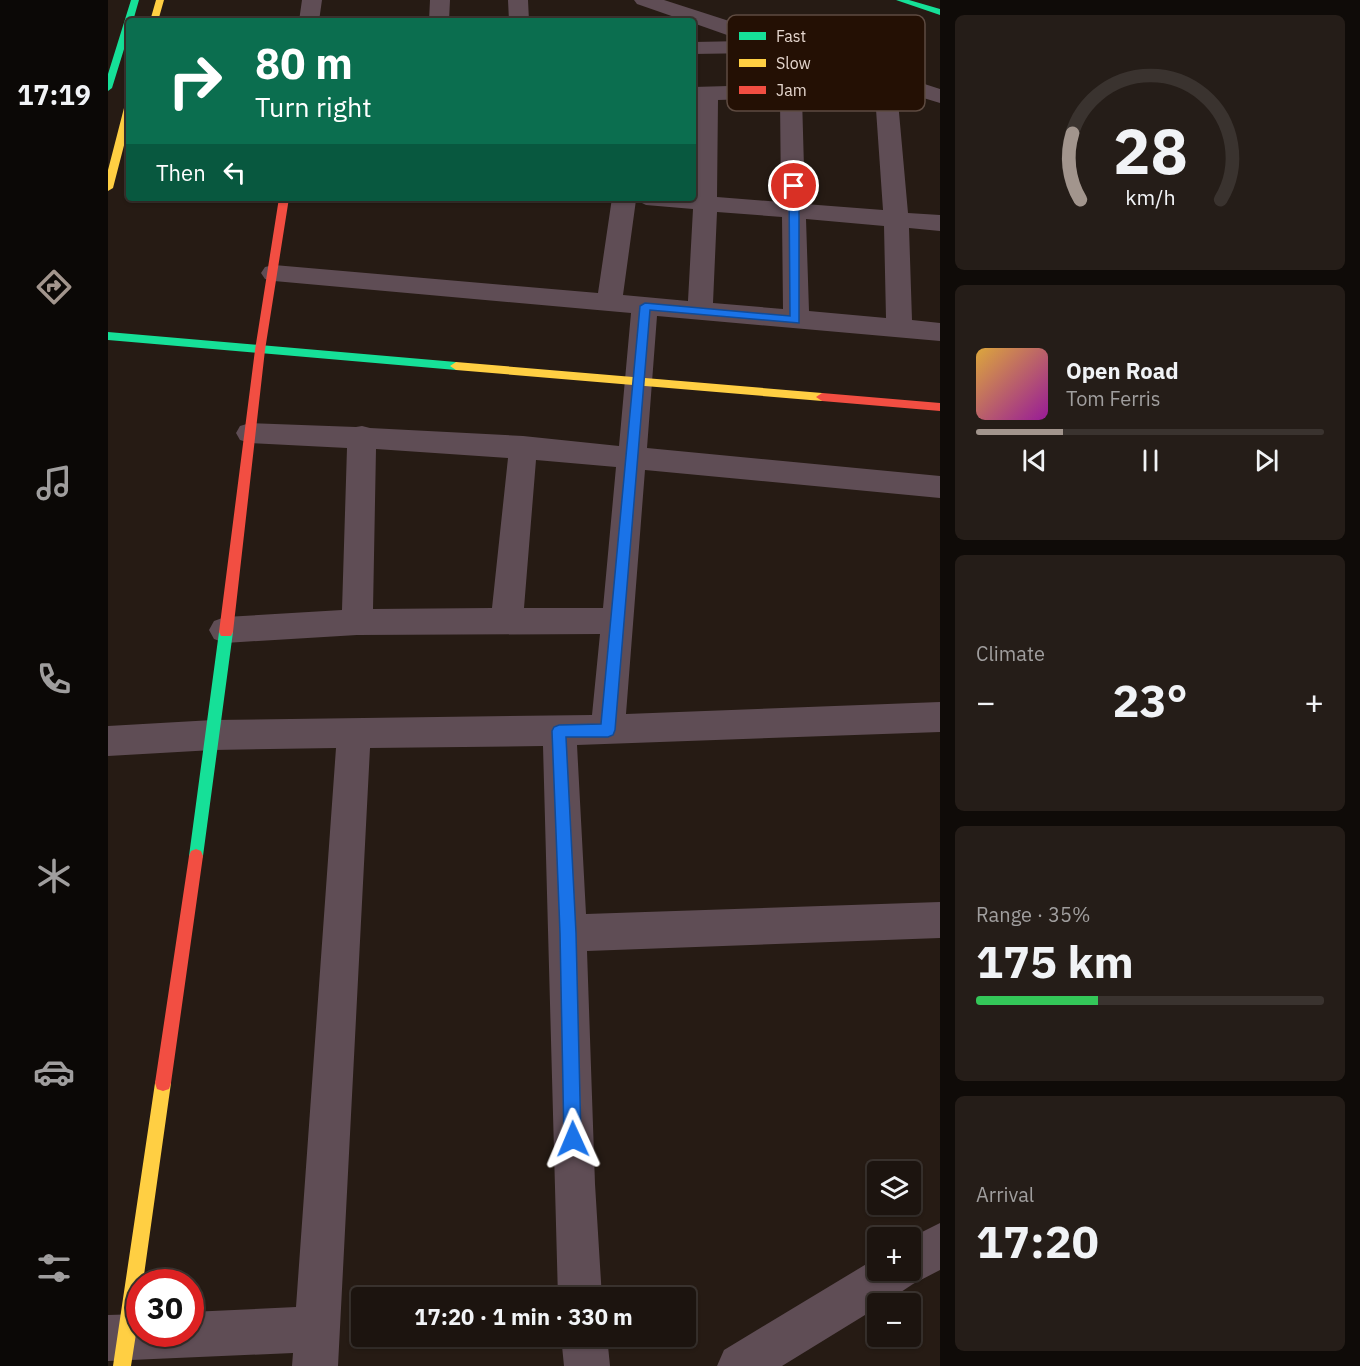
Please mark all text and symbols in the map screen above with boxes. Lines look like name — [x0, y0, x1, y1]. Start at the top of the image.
legend — [727, 15, 925, 111]
text: Fast — [776, 26, 806, 46]
text: 80 m — [255, 36, 353, 91]
icon: right — [156, 42, 234, 120]
text: Slow — [776, 53, 811, 73]
text: 17:19 — [17, 77, 91, 112]
text: Jam — [776, 80, 807, 100]
text: Turn right — [255, 89, 372, 124]
text: 28 — [1113, 110, 1187, 191]
icon: left — [218, 156, 251, 189]
text: Then — [156, 158, 206, 187]
pin — [768, 160, 819, 211]
icon: arrive — [777, 169, 810, 202]
text: km/h — [1125, 183, 1175, 211]
icon: directions — [33, 266, 75, 308]
text: Open Road — [1066, 356, 1179, 385]
text: Tom Ferris — [1066, 385, 1161, 412]
icon: previous — [1018, 444, 1051, 477]
icon: pause — [1134, 444, 1167, 477]
icon: next — [1250, 444, 1283, 477]
icon: music — [33, 462, 75, 504]
text: Climate — [976, 640, 1045, 667]
icon: phone — [33, 658, 75, 700]
text: 23° — [1112, 671, 1188, 729]
text: − — [976, 680, 996, 723]
text: + — [1304, 680, 1324, 723]
icon: climate — [33, 855, 75, 897]
text: Range · 35% — [976, 901, 1091, 928]
text: 175 km — [976, 932, 1134, 990]
icon: car — [33, 1051, 75, 1093]
position arrow — [541, 1107, 605, 1171]
map controls — [867, 1161, 921, 1347]
button: layers — [867, 1161, 921, 1215]
text: Arrival — [976, 1181, 1034, 1208]
text: 17:20 — [976, 1212, 1099, 1270]
button: + — [867, 1227, 921, 1281]
icon: filters — [33, 1247, 75, 1289]
speed limit sign: 30 — [126, 1269, 204, 1347]
button: − — [867, 1293, 921, 1347]
text: 17:20 · 1 min · 330 m — [414, 1302, 633, 1331]

